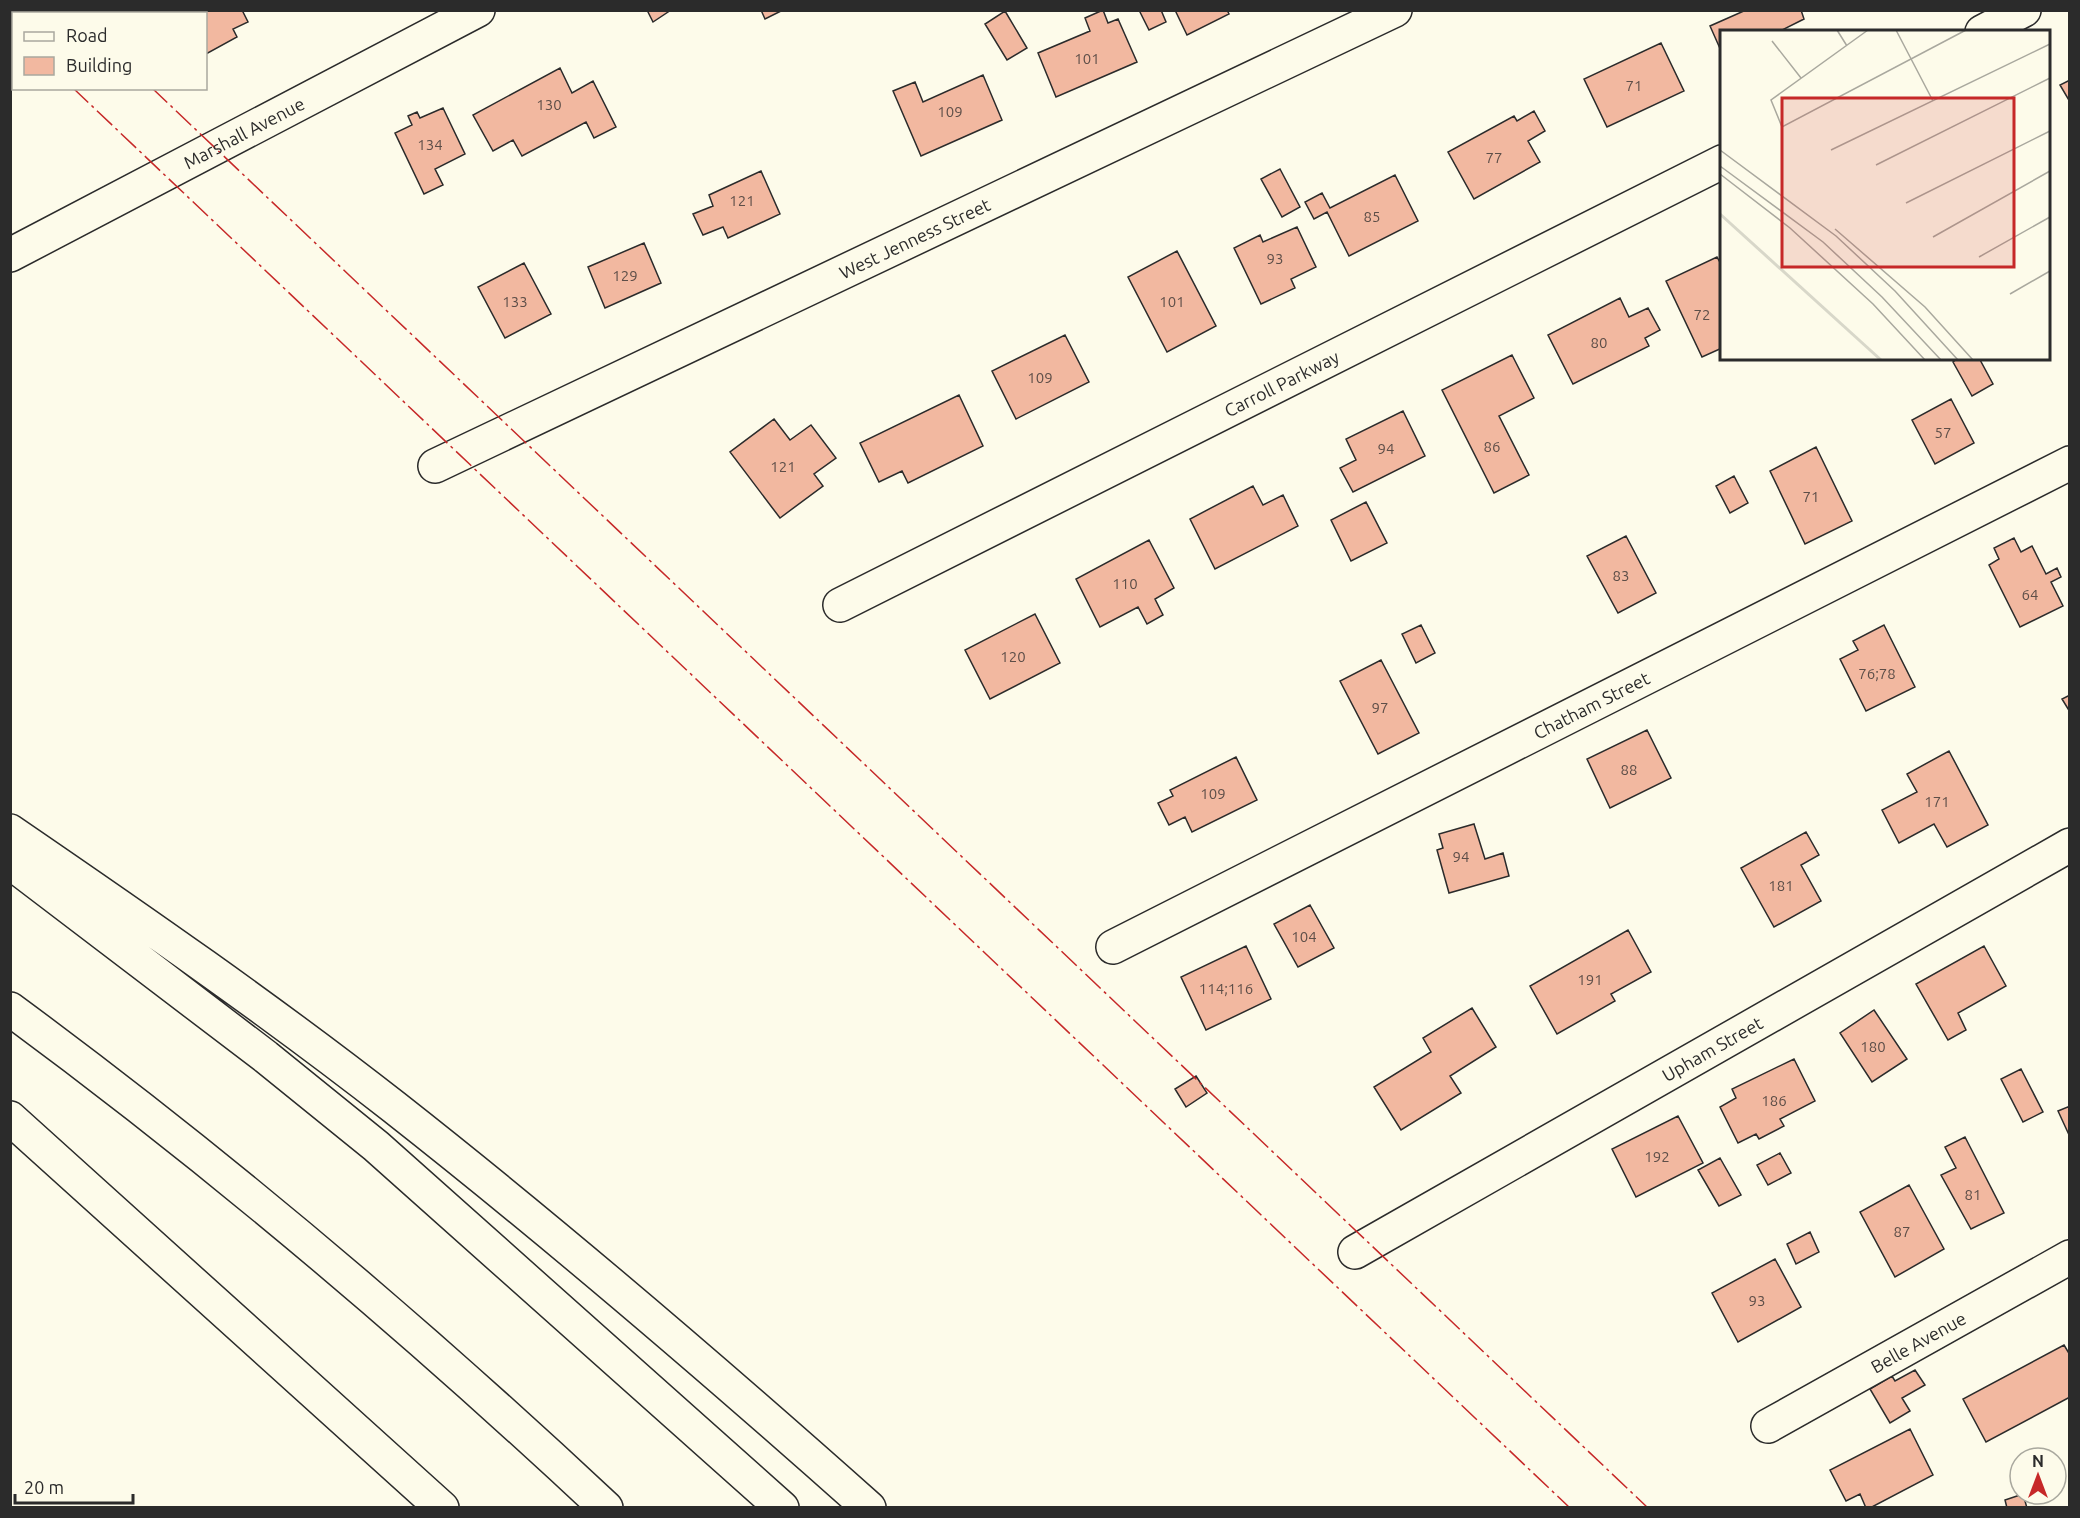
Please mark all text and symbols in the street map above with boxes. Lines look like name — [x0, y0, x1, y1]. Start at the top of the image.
legend — [12, 12, 207, 90]
text: Road — [66, 25, 108, 45]
inset map — [1720, 30, 2050, 360]
house number: 101 — [1074, 50, 1100, 67]
text: Building — [66, 55, 132, 75]
house number: 71 — [1626, 77, 1642, 94]
street label: Marshall Avenue — [180, 93, 308, 172]
house number: 130 — [536, 96, 562, 113]
house number: 109 — [937, 103, 963, 120]
house number: 134 — [417, 136, 443, 153]
house number: 77 — [1486, 149, 1502, 166]
house number: 121 — [729, 192, 755, 209]
street label: West Jenness Street — [836, 194, 993, 283]
house number: 85 — [1364, 208, 1380, 225]
house number: 93 — [1267, 250, 1283, 267]
house number: 129 — [612, 267, 638, 284]
house number: 133 — [502, 293, 528, 310]
house number: 101 — [1159, 293, 1185, 310]
house number: 72 — [1694, 306, 1710, 323]
house number: 80 — [1591, 334, 1607, 351]
street label: Carroll Parkway — [1221, 346, 1342, 420]
house number: 109 — [1027, 369, 1053, 386]
house number: 57 — [1935, 424, 1951, 441]
house number: 86 — [1484, 438, 1500, 455]
house number: 94 — [1378, 440, 1394, 457]
house number: 121 — [770, 458, 796, 475]
house number: 71 — [1803, 488, 1819, 505]
house number: 83 — [1613, 567, 1629, 584]
house number: 110 — [1112, 575, 1138, 592]
house number: 64 — [2022, 586, 2038, 603]
house number: 120 — [1000, 648, 1026, 665]
house number: 76;78 — [1858, 665, 1896, 682]
street label: Chatham Street — [1530, 667, 1653, 743]
house number: 97 — [1372, 699, 1388, 716]
house number: 88 — [1621, 761, 1637, 778]
house number: 109 — [1200, 785, 1226, 802]
house number: 171 — [1924, 793, 1950, 810]
house number: 94 — [1453, 848, 1469, 865]
house number: 181 — [1768, 877, 1794, 894]
house number: 104 — [1291, 928, 1317, 945]
house number: 191 — [1577, 971, 1603, 988]
house number: 114;116 — [1199, 980, 1253, 997]
street label: Upham Street — [1658, 1012, 1766, 1085]
house number: 180 — [1860, 1038, 1886, 1055]
house number: 186 — [1761, 1092, 1787, 1109]
house number: 192 — [1644, 1148, 1670, 1165]
house number: 81 — [1965, 1186, 1981, 1203]
house number: 87 — [1894, 1223, 1910, 1240]
house number: 93 — [1749, 1292, 1765, 1309]
street label: Belle Avenue — [1867, 1308, 1969, 1376]
north arrow — [2008, 1446, 2068, 1506]
text: N — [2032, 1452, 2044, 1470]
scale bar — [15, 1467, 134, 1505]
text: 20 m — [24, 1477, 64, 1497]

